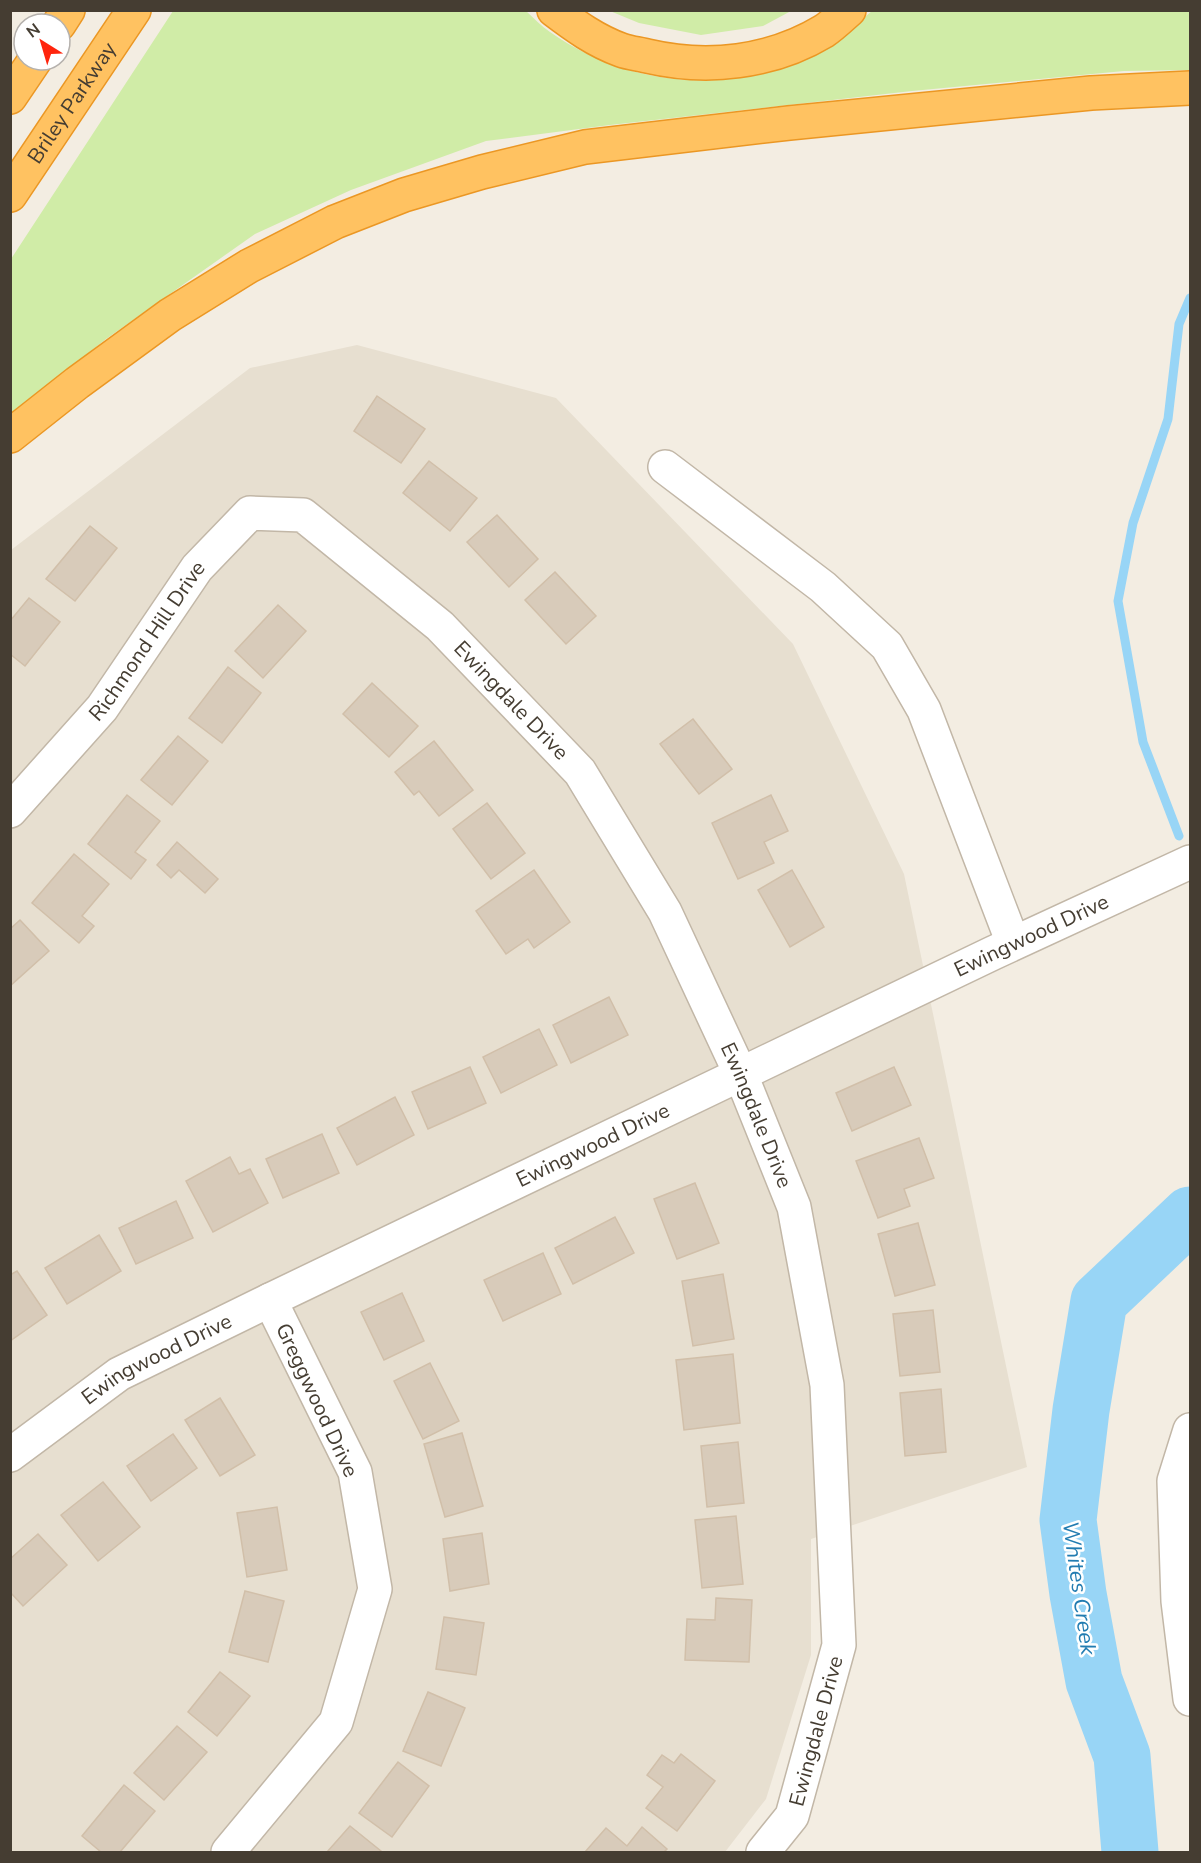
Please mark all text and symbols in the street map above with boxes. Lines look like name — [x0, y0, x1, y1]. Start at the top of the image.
north arrow — [12, 12, 72, 72]
text: N — [22, 18, 45, 43]
street label: Briley Parkway — [21, 36, 123, 169]
street label: Richmond Hill Drive — [83, 554, 211, 727]
street label: Ewingdale Drive — [448, 635, 575, 766]
street label: Ewingwood Drive — [949, 888, 1113, 984]
street label: Ewingdale Drive — [714, 1038, 799, 1192]
street label: Ewingwood Drive — [511, 1096, 674, 1194]
street label: Ewingwood Drive — [76, 1307, 236, 1411]
street label: Greggwood Drive — [269, 1319, 365, 1481]
water label: Whites Creek — [1055, 1520, 1103, 1658]
street label: Ewingdale Drive — [782, 1653, 850, 1809]

